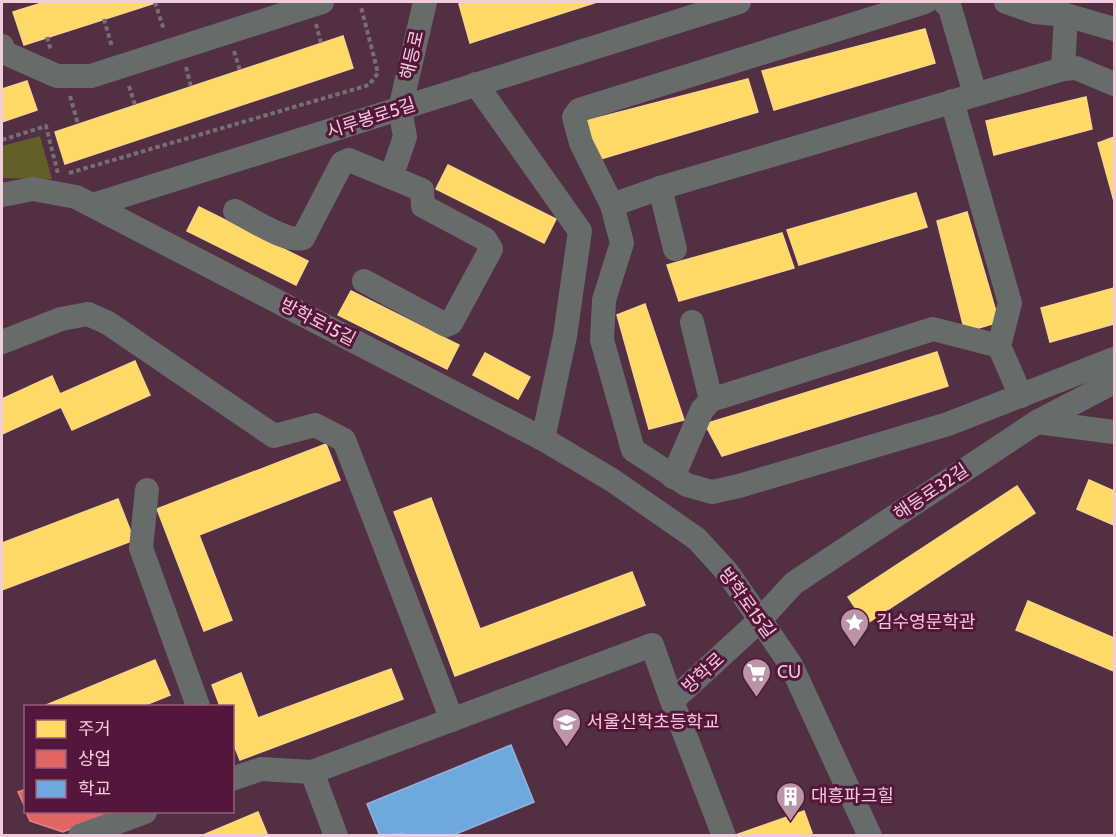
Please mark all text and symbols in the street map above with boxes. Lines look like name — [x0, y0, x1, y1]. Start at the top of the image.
street label: 해등로 — [396, 28, 428, 82]
street label: 시루봉로5길 — [324, 93, 418, 143]
street label: 방학로15길 — [277, 294, 359, 350]
street label: 해등로32길 — [889, 459, 973, 525]
street label: 방학로15길 — [714, 563, 780, 643]
place icon: 김수영문학관 — [839, 606, 871, 648]
place label: 김수영문학관 — [876, 611, 976, 633]
street label: 방학로 — [677, 648, 729, 698]
supermarket icon: CU — [740, 656, 772, 698]
place label: CU — [777, 661, 801, 683]
legend — [24, 705, 234, 813]
school or university icon: 서울신학초등학교 — [550, 706, 582, 748]
place label: 서울신학초등학교 — [587, 711, 719, 733]
text: 주거 — [78, 718, 111, 740]
text: 상업 — [78, 748, 111, 770]
text: 학교 — [78, 778, 111, 800]
building icon: 대흥파크힐 — [774, 780, 806, 822]
place label: 대흥파크힐 — [811, 785, 894, 807]

